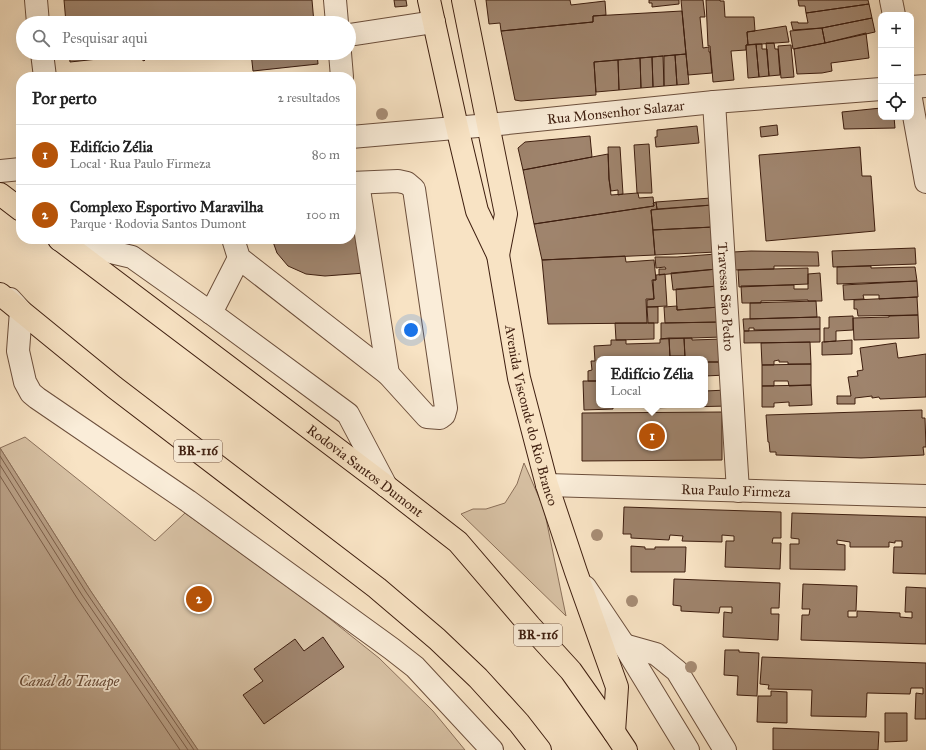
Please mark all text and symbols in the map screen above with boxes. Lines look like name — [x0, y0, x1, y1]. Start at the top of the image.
map controls — [878, 12, 914, 120]
button: + — [878, 12, 914, 48]
search box — [16, 16, 356, 60]
icon: search — [30, 27, 52, 49]
text: Pesquisar aqui — [62, 29, 148, 47]
button: − — [878, 48, 914, 84]
button: locate — [878, 84, 914, 120]
text: Por perto — [32, 88, 97, 109]
text: 2 resultados — [277, 90, 340, 106]
street label: Rua Monsenhor Salazar — [546, 96, 686, 128]
text: Edifício Zélia — [70, 138, 153, 156]
text: 1 — [42, 147, 48, 163]
text: 80 m — [312, 147, 340, 163]
text: Local · Rua Paulo Firmeza — [70, 156, 211, 172]
text: Complexo Esportivo Maravilha — [70, 198, 263, 216]
text: 2 — [42, 207, 48, 223]
text: 100 m — [306, 207, 340, 223]
text: Parque · Rodovia Santos Dumont — [70, 216, 246, 232]
street label: Travessa São Pedro — [714, 242, 738, 352]
your location — [401, 320, 421, 340]
street label: Avenida Visconde do Rio Branco — [501, 322, 562, 508]
popup — [596, 356, 708, 408]
text: Edifício Zélia — [611, 365, 693, 383]
text: Local — [611, 383, 641, 399]
street label: Rodovia Santos Dumont — [304, 421, 427, 521]
pin: 1 — [639, 421, 665, 451]
road number: BR-116 — [174, 440, 222, 462]
street label: Rua Paulo Firmeza — [681, 480, 791, 501]
pin: 2 — [186, 584, 212, 614]
road number: BR-116 — [514, 624, 562, 646]
water label: Canal do Tauape — [19, 672, 120, 691]

